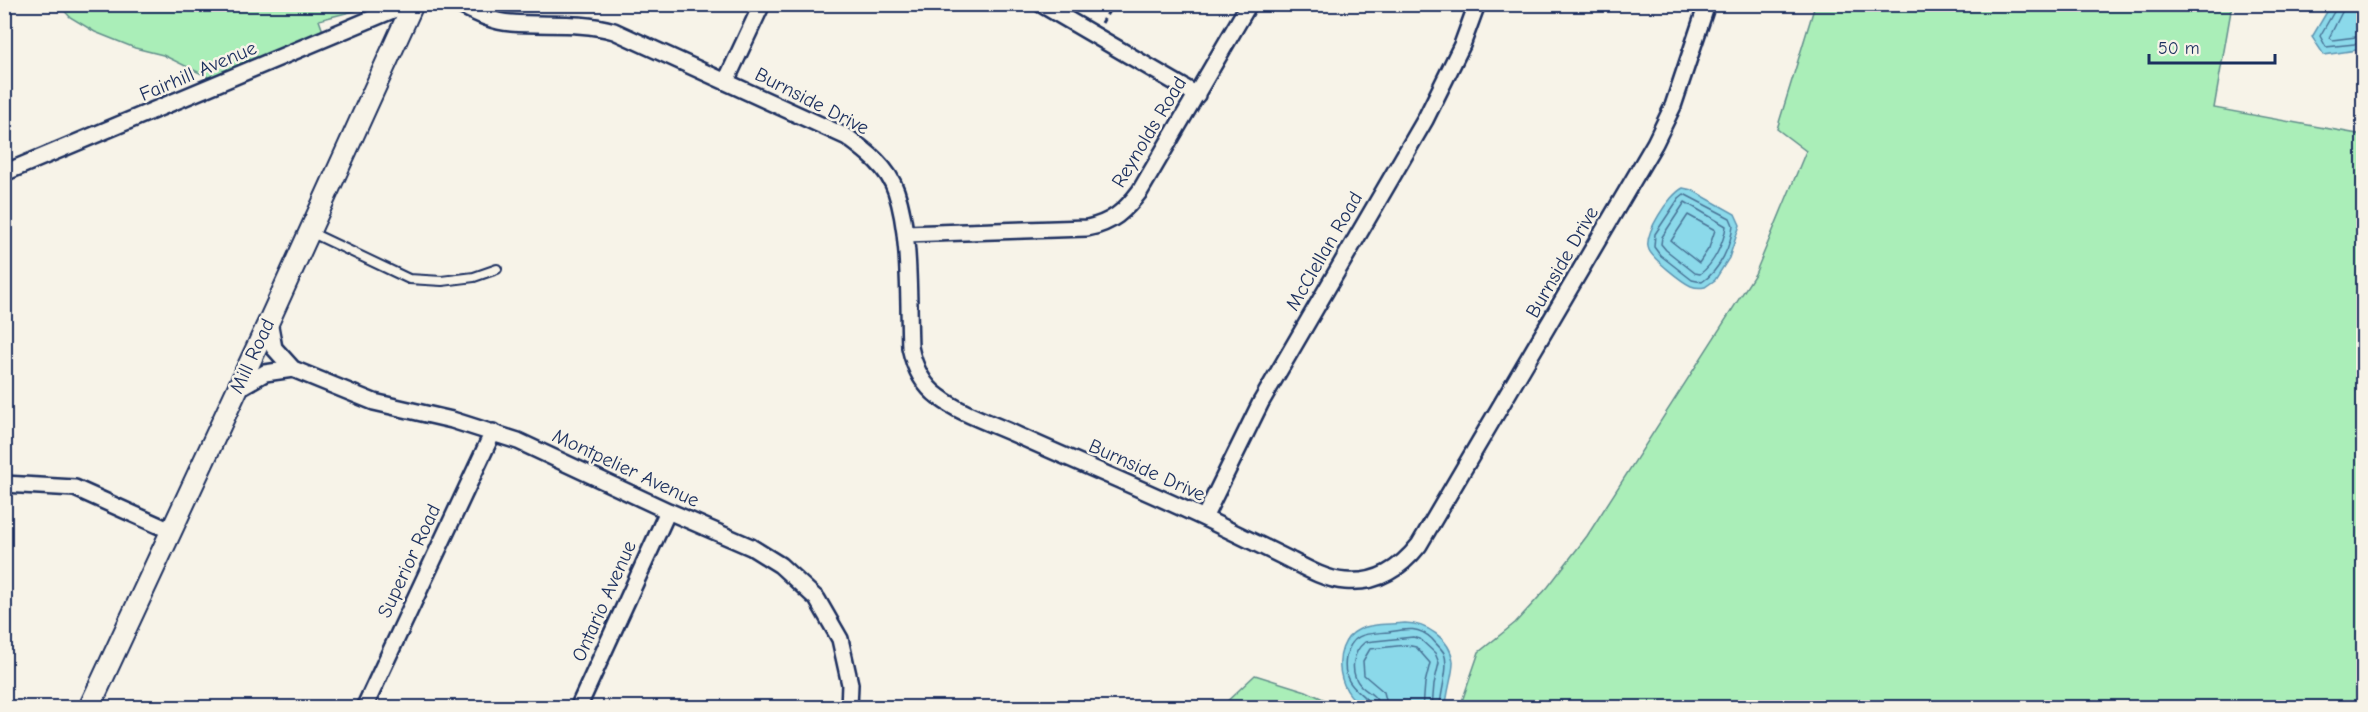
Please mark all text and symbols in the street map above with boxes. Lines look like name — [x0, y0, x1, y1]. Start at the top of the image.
scale bar — [2149, 27, 2275, 65]
street label: Fairhill Avenue — [136, 36, 260, 106]
text: 50 m — [2158, 38, 2200, 59]
street label: Burnside Drive — [751, 62, 873, 140]
street label: Reynolds Road — [1107, 72, 1191, 192]
street label: McClellan Road — [1281, 188, 1367, 314]
street label: Burnside Drive — [1521, 202, 1603, 322]
street label: Mill Road — [225, 315, 279, 397]
street label: Montpelier Avenue — [549, 424, 703, 512]
street label: Burnside Drive — [1085, 434, 1209, 506]
street label: Superior Road — [373, 501, 445, 621]
street label: Ontario Avenue — [567, 537, 641, 665]

